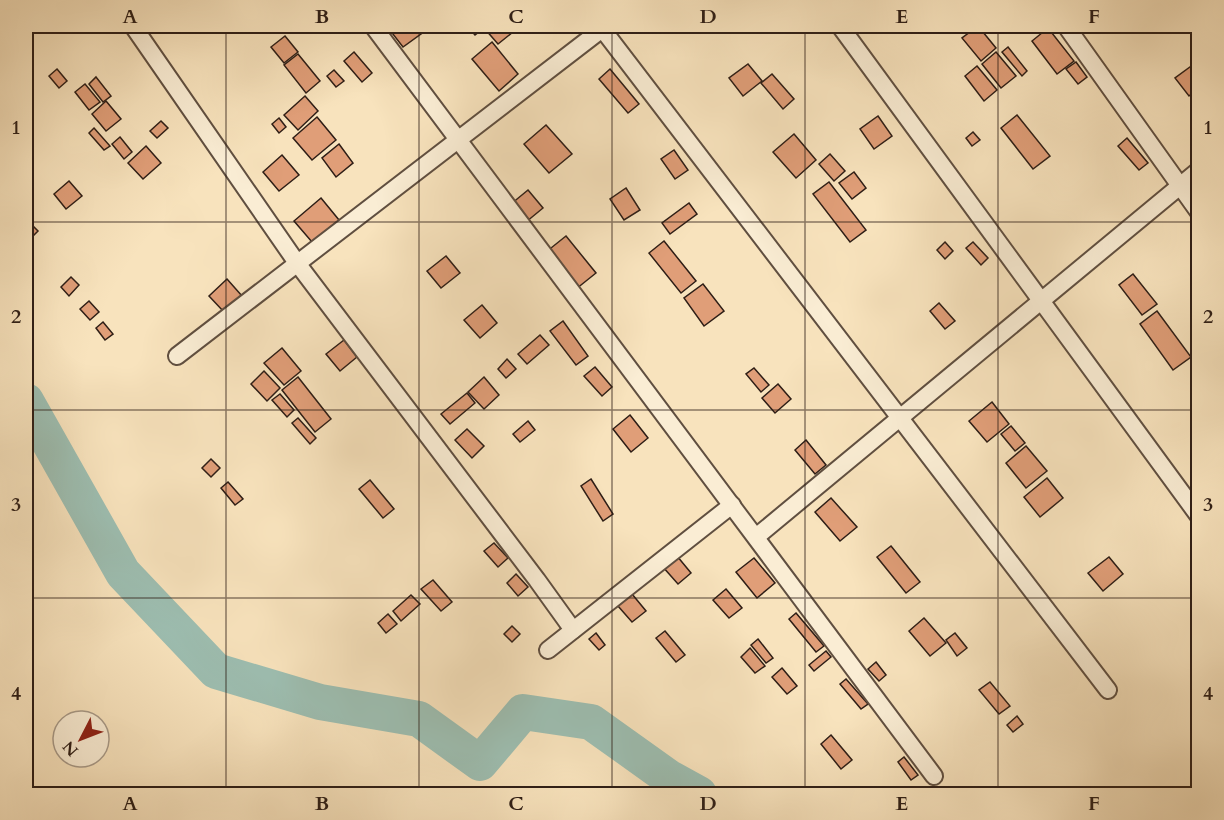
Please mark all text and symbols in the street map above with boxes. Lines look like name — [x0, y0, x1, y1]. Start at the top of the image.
text: A — [122, 3, 138, 30]
text: B — [315, 3, 329, 30]
text: C — [508, 3, 524, 30]
text: D — [699, 3, 717, 30]
text: E — [896, 3, 908, 30]
text: F — [1088, 3, 1100, 30]
text: 1 — [11, 114, 21, 141]
text: 1 — [1203, 114, 1213, 141]
text: 2 — [11, 303, 21, 330]
text: 2 — [1203, 303, 1213, 330]
text: 3 — [11, 491, 21, 518]
text: 3 — [1203, 491, 1213, 518]
text: 4 — [11, 680, 21, 707]
text: 4 — [1203, 680, 1213, 707]
north arrow — [51, 709, 111, 769]
text: N — [58, 736, 83, 761]
text: A — [122, 790, 138, 817]
text: B — [315, 790, 329, 817]
text: C — [508, 790, 524, 817]
text: D — [699, 790, 717, 817]
text: E — [896, 790, 908, 817]
text: F — [1088, 790, 1100, 817]

